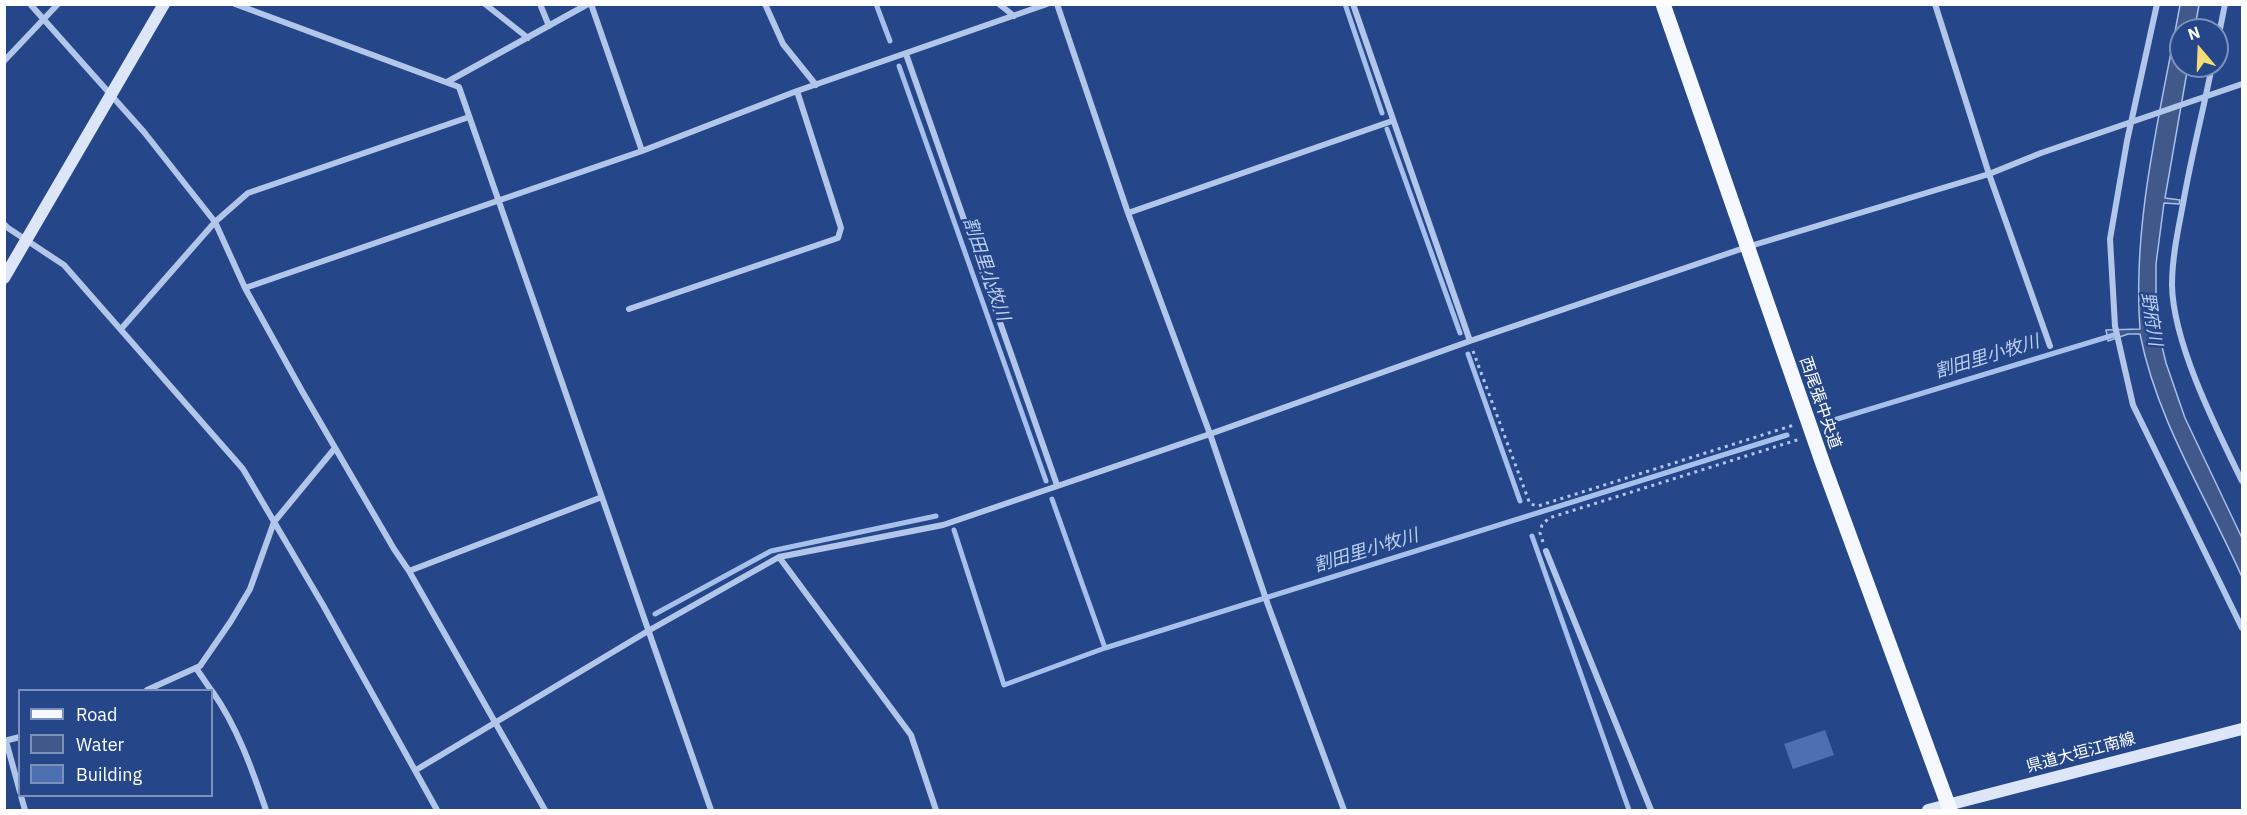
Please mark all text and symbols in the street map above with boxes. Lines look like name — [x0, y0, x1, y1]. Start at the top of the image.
north arrow — [2169, 18, 2229, 78]
text: N — [2185, 22, 2203, 44]
water label: 割田里小牧川 — [958, 214, 1014, 324]
water label: 野府川 — [2136, 291, 2166, 347]
water label: 割田里小牧川 — [1932, 331, 2042, 383]
street label: 西尾張中央道 — [1795, 354, 1845, 452]
water label: 割田里小牧川 — [1311, 525, 1421, 577]
legend — [18, 689, 213, 797]
text: Road — [76, 703, 117, 726]
street label: 県道大垣江南線 — [2024, 729, 2138, 777]
text: Water — [76, 733, 124, 756]
text: Building — [76, 763, 142, 786]

